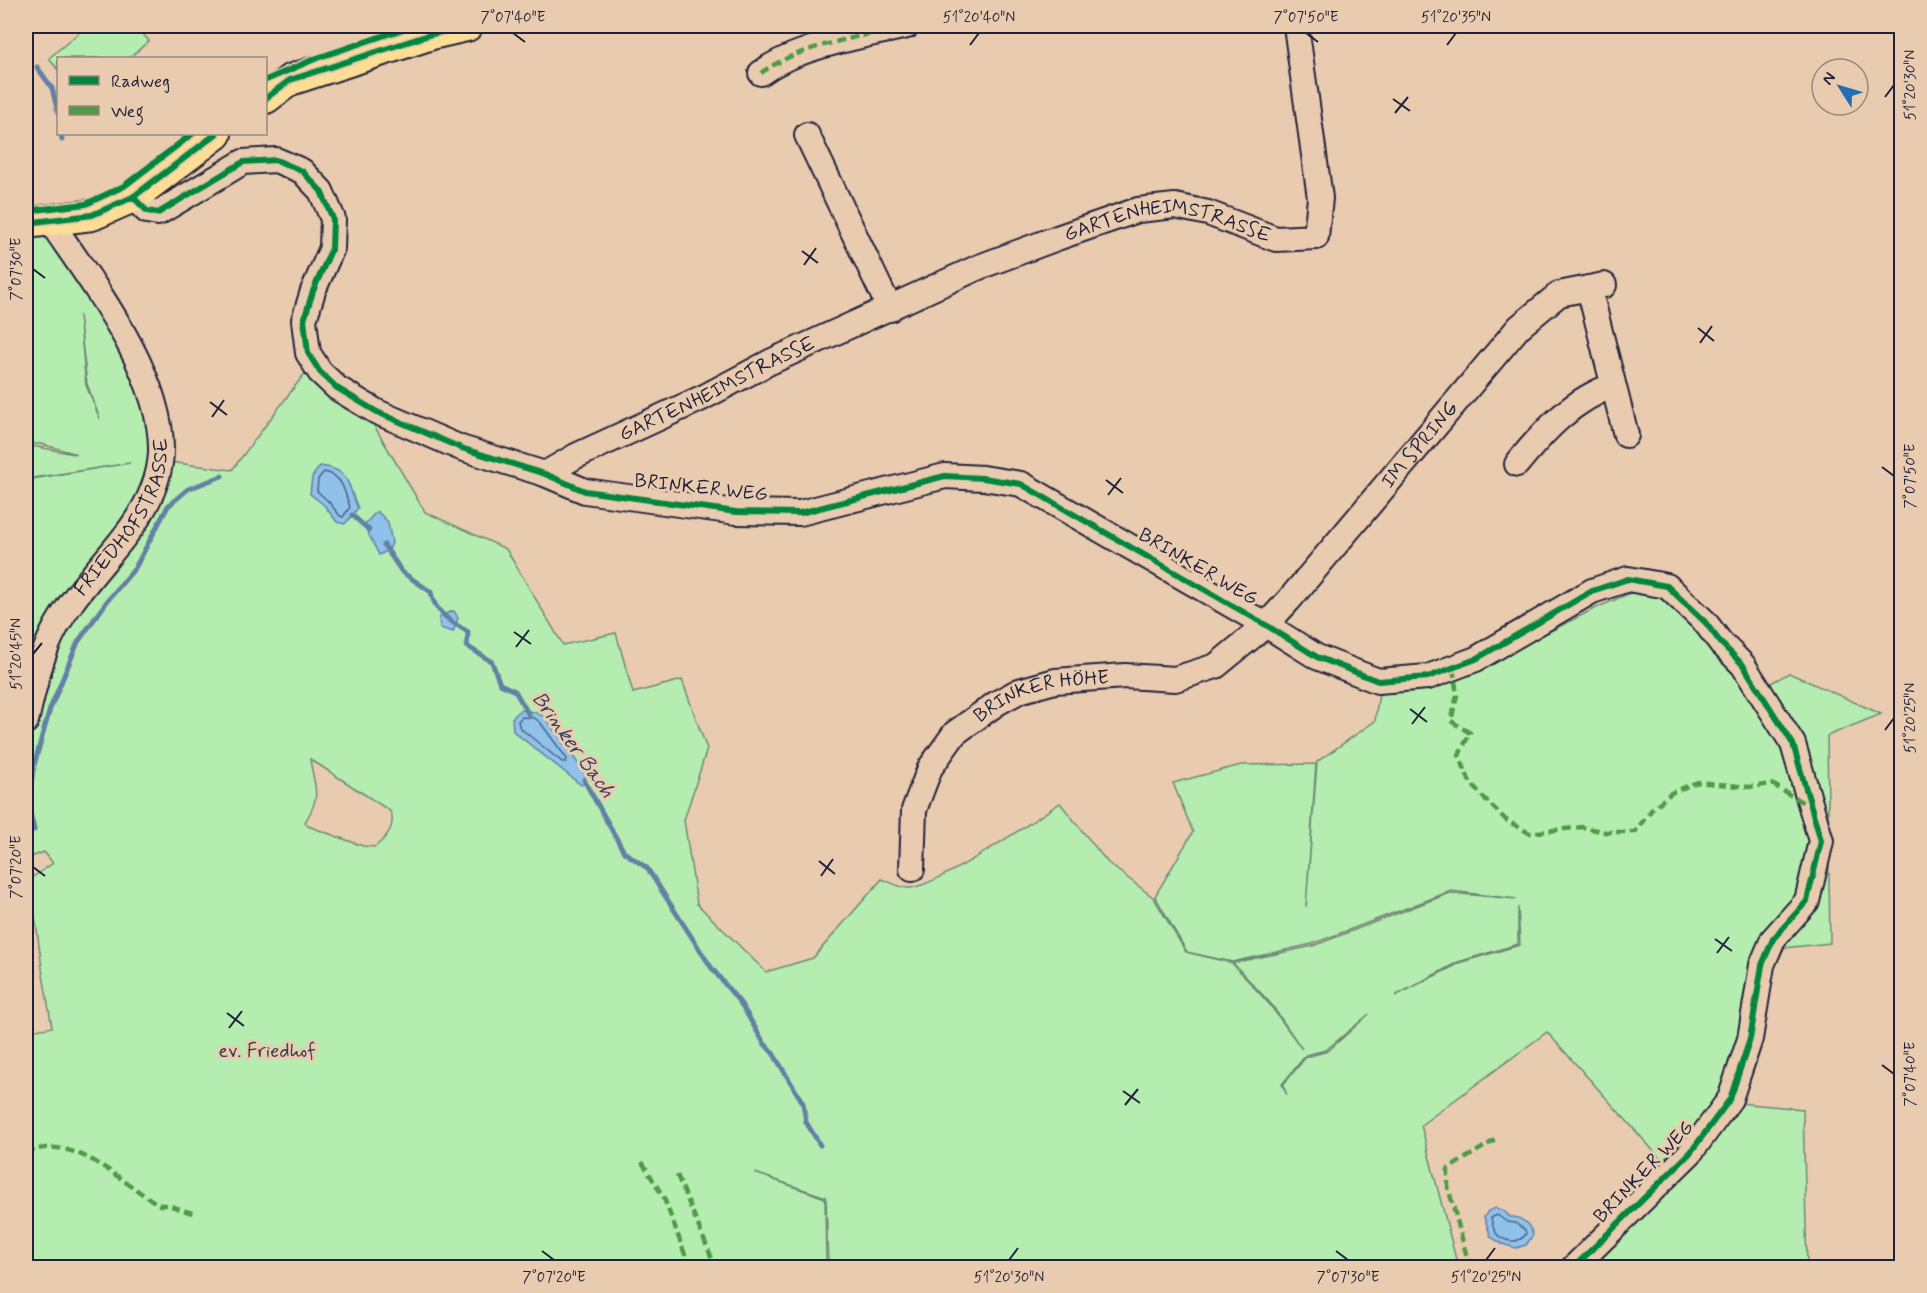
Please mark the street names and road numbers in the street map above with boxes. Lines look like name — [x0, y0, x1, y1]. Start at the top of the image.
street label: GARTENHEIMSTRASSE — [1060, 226, 1274, 250]
street label: GARTENHEIMSTRASSE — [615, 330, 819, 448]
street label: IM SPRING — [1375, 395, 1464, 494]
street label: FRIEDHOFSTRASSE — [68, 437, 175, 601]
street label: BRINKER WEG — [633, 468, 769, 508]
street label: BRINKER WEG — [1133, 522, 1263, 612]
street label: BRINKER HÖHE — [968, 664, 1110, 729]
street label: BRINKER WEG — [1588, 1114, 1700, 1230]

